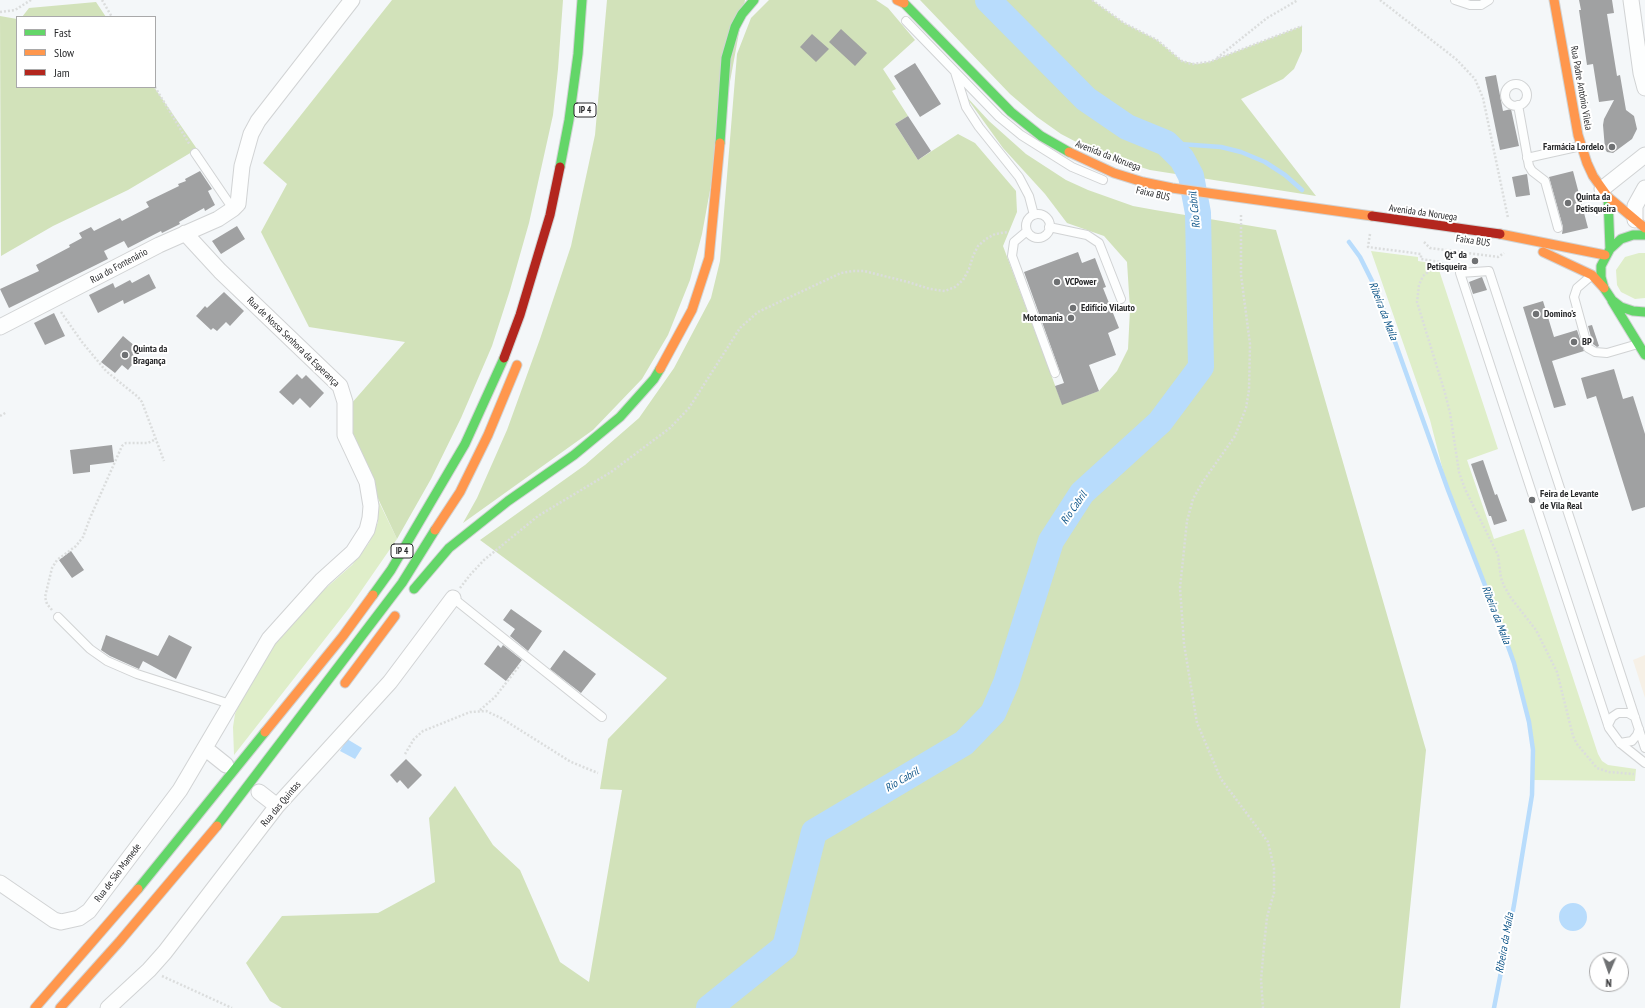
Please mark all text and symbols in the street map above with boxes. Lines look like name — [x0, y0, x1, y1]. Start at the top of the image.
legend — [16, 16, 156, 88]
text: Fast — [54, 25, 71, 40]
text: Slow — [54, 45, 74, 60]
street label: Rua Padre António Vilela — [1568, 45, 1594, 131]
text: Jam — [54, 65, 70, 80]
road number: IP 4 — [574, 103, 596, 117]
street label: Avenida da Noruega — [1074, 138, 1142, 174]
place label: Farmácia Lordelo — [1543, 141, 1604, 153]
marker: Farmácia Lordelo — [1607, 142, 1617, 152]
street label: Faixa BUS — [1135, 184, 1171, 204]
water label: Rio Cabril — [1187, 191, 1203, 229]
place label: Quinta da Petisqueira — [1576, 191, 1616, 214]
marker: Quinta da Petisqueira — [1563, 198, 1573, 208]
street label: Avenida da Noruega — [1388, 202, 1458, 224]
street label: Faixa BUS — [1455, 233, 1491, 249]
street label: Rua do Fontenário — [88, 246, 150, 286]
place label: Qtª da Petisqueira — [1427, 249, 1467, 272]
marker: Qtª da Petisqueira — [1470, 256, 1480, 266]
place label: VCPower — [1065, 276, 1096, 288]
marker: VCPower — [1052, 277, 1062, 287]
water label: Ribeira da Maíla — [1366, 280, 1400, 342]
street label: Rua de Nossa Senhora da Esperança — [244, 295, 342, 389]
place label: Edifício Vilauto — [1081, 302, 1135, 314]
marker: Edifício Vilauto — [1068, 303, 1078, 313]
place label: Domino's — [1544, 308, 1576, 320]
marker: Domino's — [1531, 309, 1541, 319]
place label: Motomania — [1023, 312, 1063, 324]
marker: Motomania — [1066, 313, 1076, 323]
place label: BP — [1582, 336, 1592, 348]
marker: BP — [1569, 337, 1579, 347]
place label: Quinta da Bragança — [133, 343, 167, 366]
marker: Quinta da Bragança — [120, 350, 130, 360]
place label: Feira de Levante de Vila Real — [1540, 488, 1599, 512]
water label: Rio Cabril — [1058, 489, 1090, 527]
marker: Feira de Levante de Vila Real — [1527, 495, 1537, 505]
road number: IP 4 — [391, 544, 413, 558]
water label: Ribeira da Maíla — [1479, 584, 1513, 646]
water label: Rio Cabril — [883, 765, 921, 795]
street label: Rua das Quintas — [259, 779, 303, 829]
street label: Rua de São Mamede — [92, 841, 144, 905]
water label: Ribeira da Maíla — [1493, 912, 1517, 974]
north arrow — [1589, 952, 1629, 992]
text: N — [1605, 976, 1612, 990]

